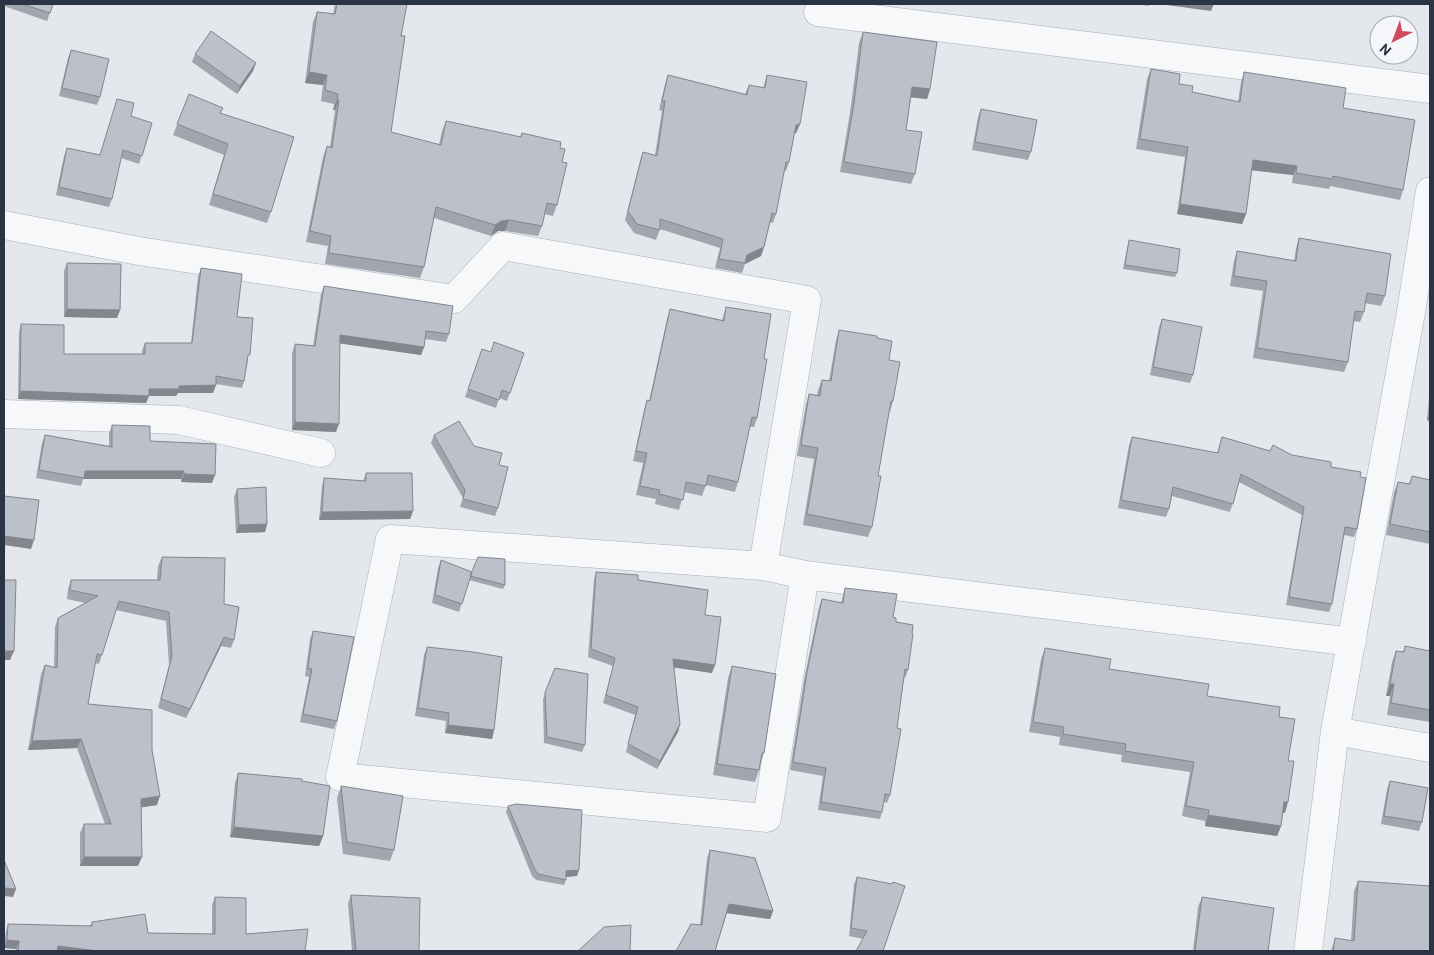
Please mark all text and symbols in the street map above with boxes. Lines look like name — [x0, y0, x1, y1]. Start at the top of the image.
north arrow — [1369, 15, 1419, 65]
text: N — [1377, 39, 1396, 58]

